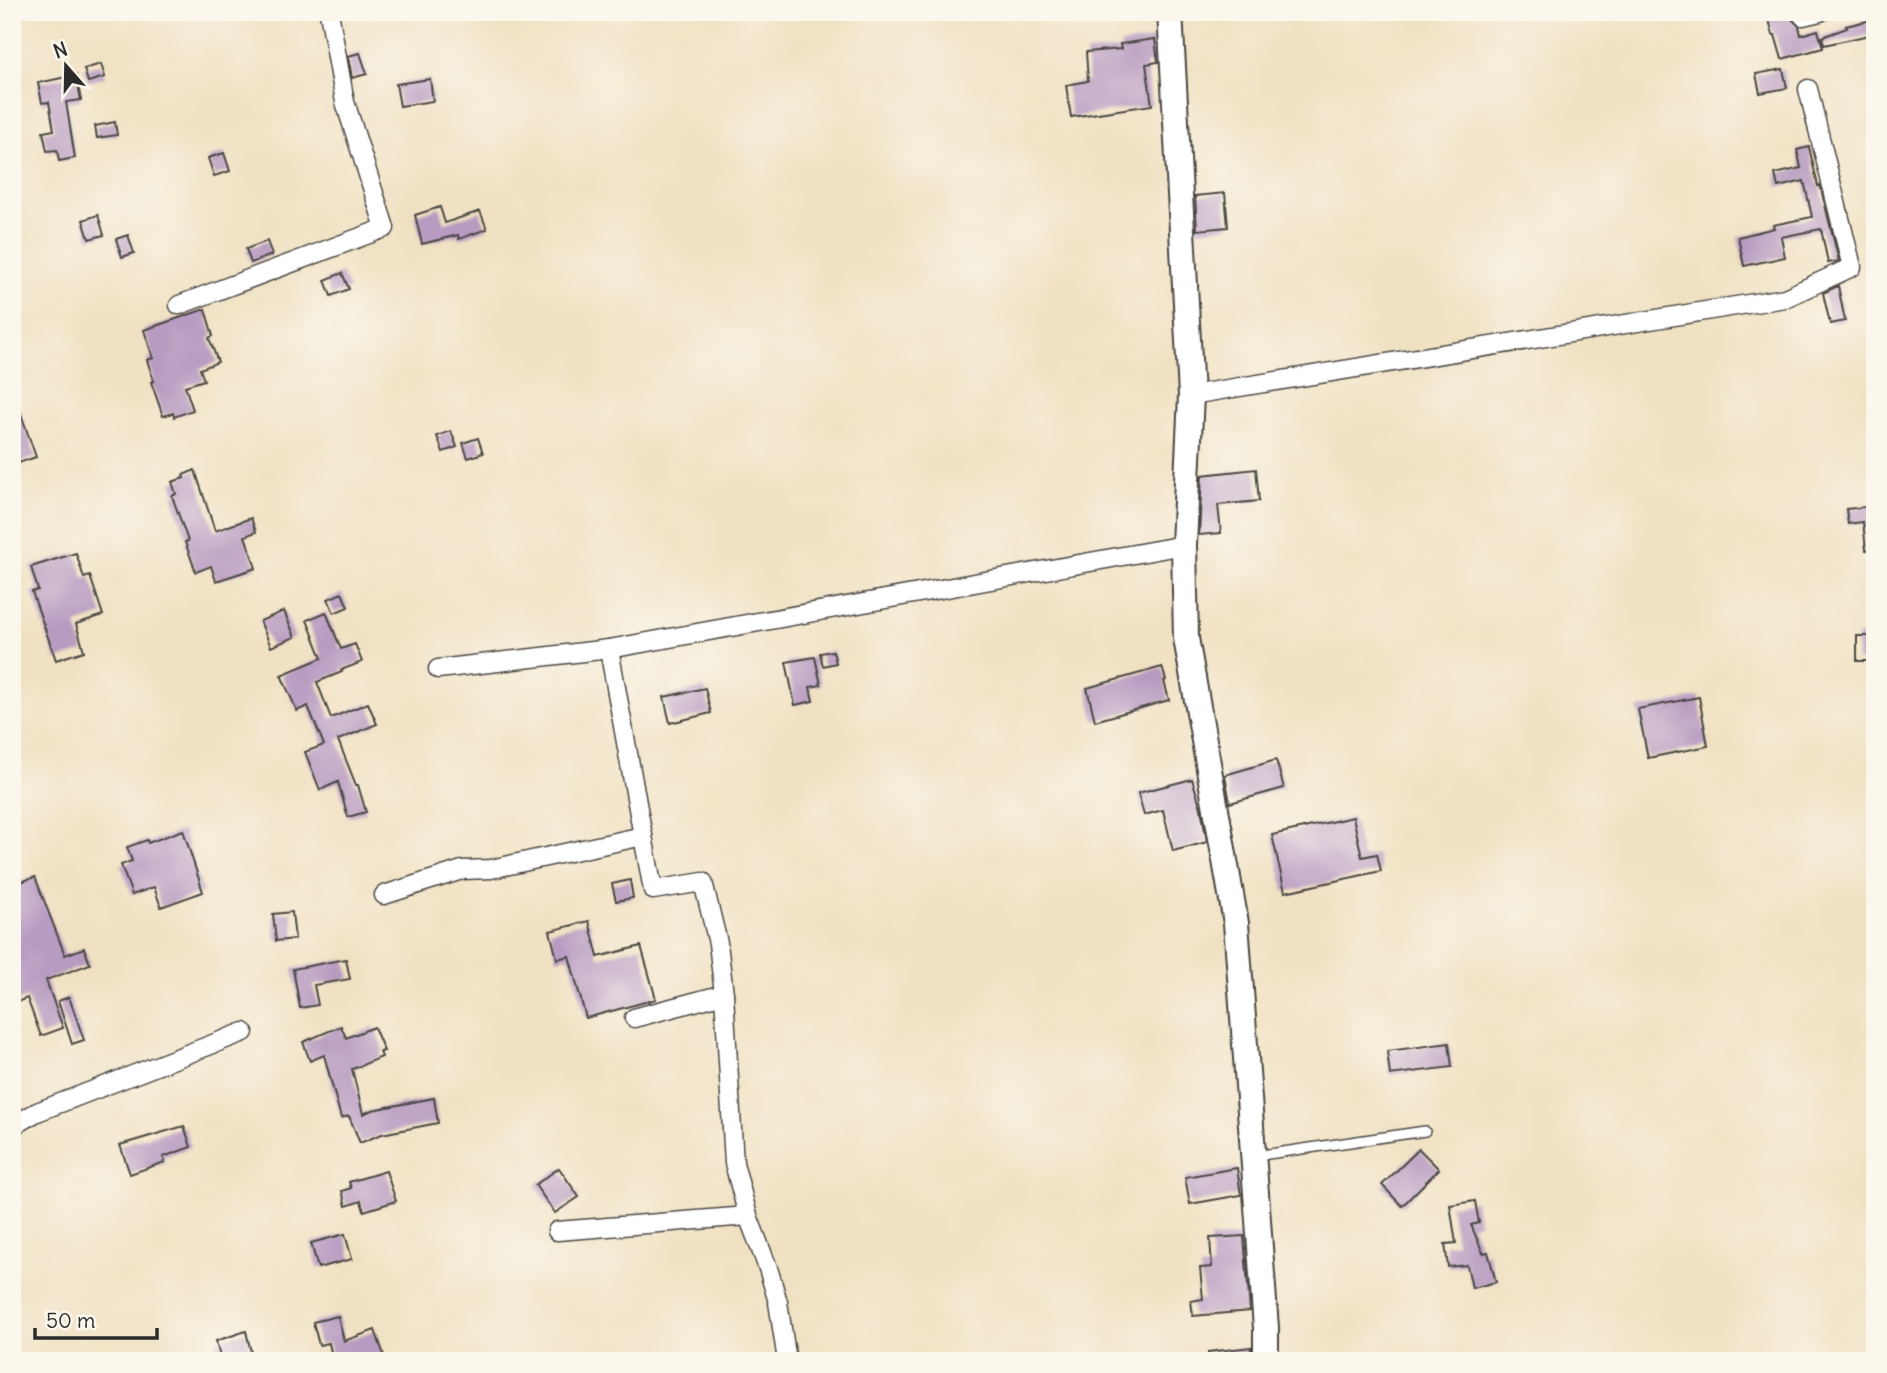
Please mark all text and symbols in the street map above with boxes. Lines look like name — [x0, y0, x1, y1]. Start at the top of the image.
north arrow — [32, 32, 102, 102]
text: N — [50, 37, 70, 64]
scale bar — [35, 1296, 158, 1340]
text: 50 m — [46, 1307, 95, 1334]

